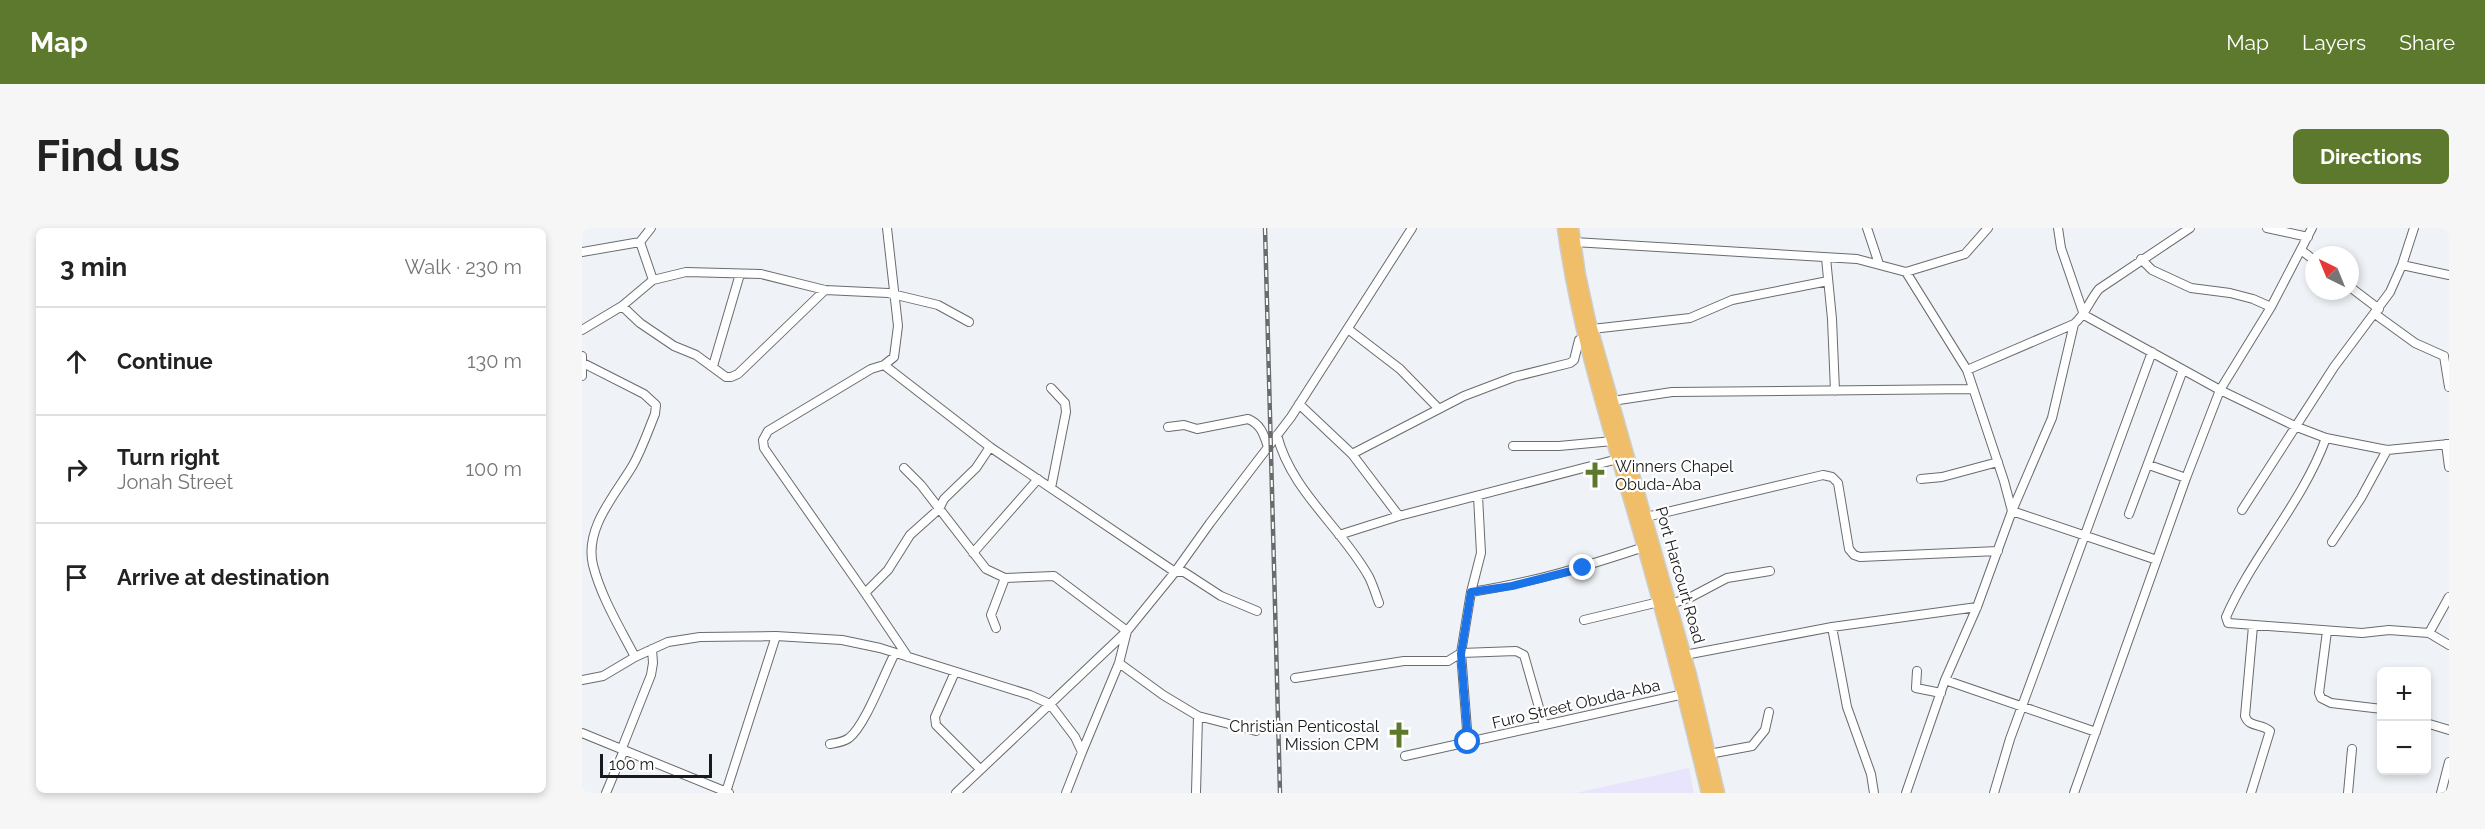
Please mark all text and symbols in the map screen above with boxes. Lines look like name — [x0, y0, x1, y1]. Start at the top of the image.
text: Map — [30, 26, 88, 59]
text: Map — [2226, 30, 2269, 55]
text: Layers — [2302, 30, 2366, 55]
text: Share — [2399, 30, 2455, 55]
button: Directions — [2293, 129, 2449, 184]
text: Find us — [36, 132, 180, 181]
north arrow — [2305, 246, 2359, 300]
text: 3 min — [60, 252, 127, 282]
text: Walk · 230 m — [404, 255, 522, 279]
icon: ahead — [60, 345, 93, 378]
text: Continue — [117, 348, 213, 374]
text: 130 m — [467, 349, 522, 373]
text: Turn right — [117, 444, 220, 470]
icon: right — [60, 453, 93, 486]
text: 100 m — [465, 457, 522, 481]
place label: Winners Chapel Obuda-Aba — [1615, 457, 1734, 494]
church icon: Winners Chapel Obuda-Aba — [1580, 460, 1610, 490]
text: Jonah Street — [117, 470, 233, 494]
street label: Port Harcourt Road — [1651, 504, 1709, 646]
route end — [1569, 554, 1595, 580]
icon: arrive — [60, 561, 93, 594]
text: Arrive at destination — [117, 564, 330, 590]
map controls — [2377, 667, 2431, 775]
button: + — [2377, 667, 2431, 721]
street label: Furo Street Obuda-Aba — [1490, 675, 1662, 733]
place label: Christian Penticostal Mission CPM — [1229, 717, 1380, 754]
church icon: Christian Penticostal Mission CPM — [1384, 720, 1414, 750]
button: − — [2377, 721, 2431, 775]
route start — [1454, 728, 1480, 754]
scale bar — [600, 751, 712, 778]
text: 100 m — [609, 755, 654, 774]

